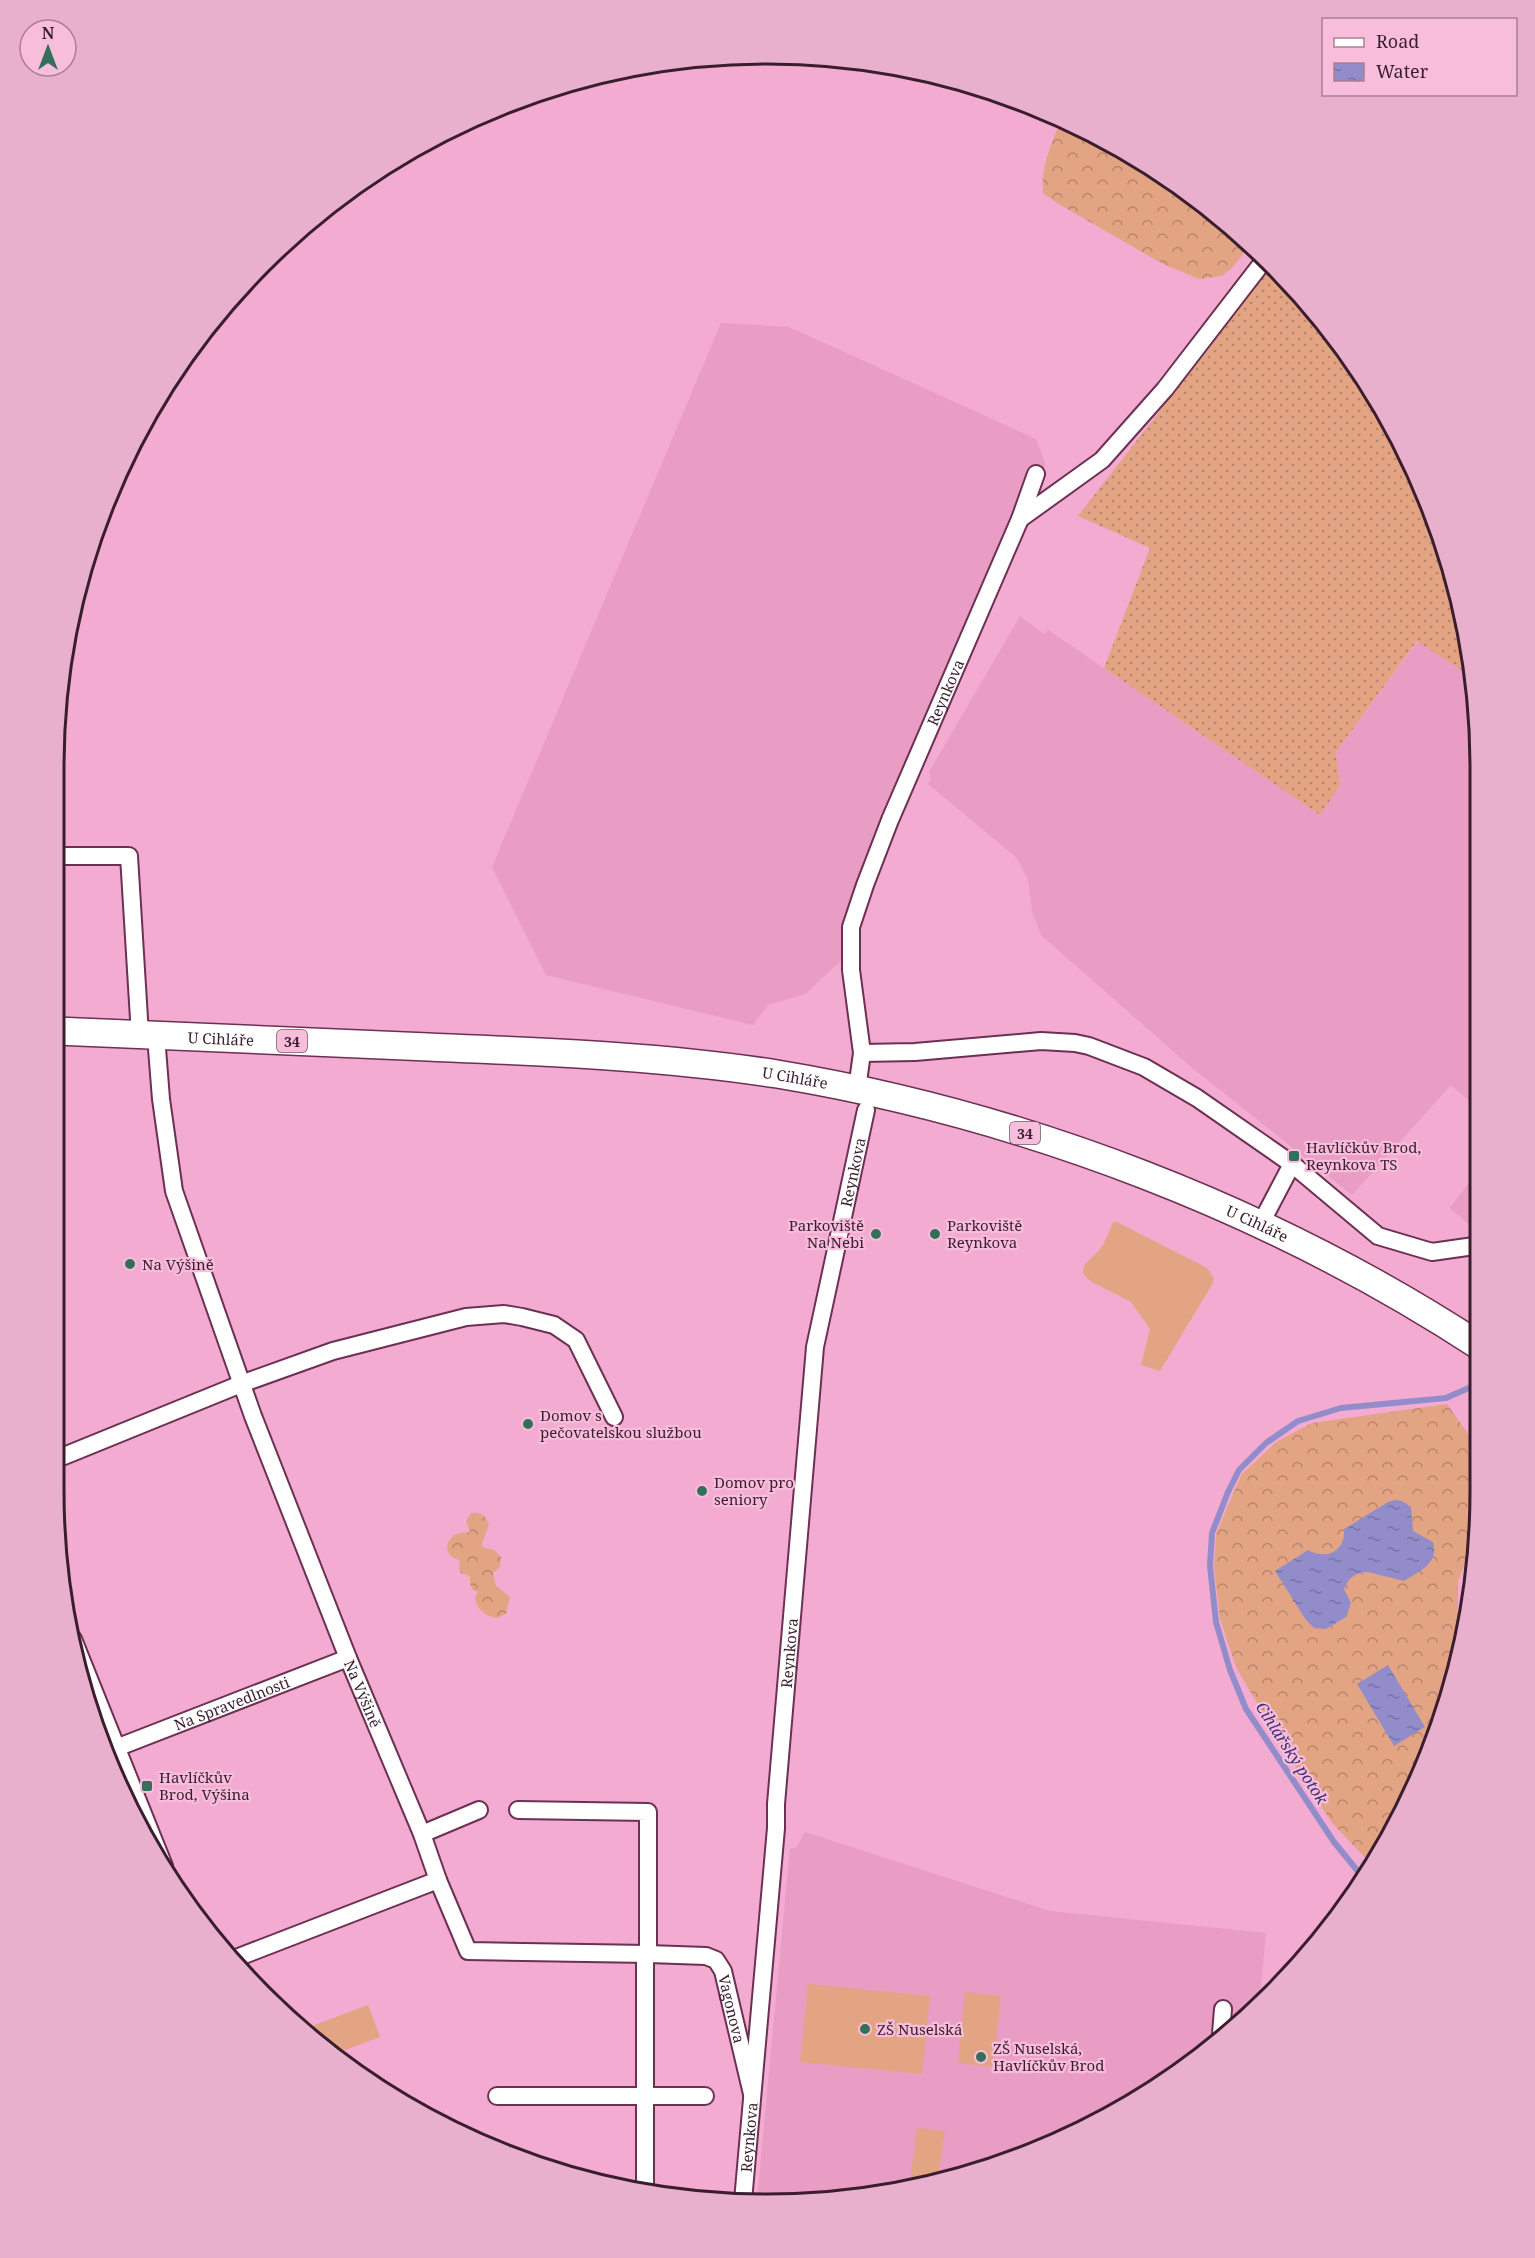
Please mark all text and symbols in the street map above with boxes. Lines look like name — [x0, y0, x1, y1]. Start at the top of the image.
north arrow — [18, 18, 78, 78]
legend — [1322, 18, 1517, 96]
text: N — [42, 22, 55, 44]
text: Road — [1376, 29, 1419, 53]
text: Water — [1376, 59, 1429, 83]
street label: Reynkova — [922, 656, 968, 729]
street label: U Cihláře — [187, 1027, 254, 1050]
road number: 34 — [277, 1030, 307, 1052]
street label: U Cihláře — [761, 1062, 830, 1093]
road number: 34 — [1010, 1122, 1040, 1144]
street label: Reynkova — [835, 1136, 870, 1209]
place label: Havlíčkův Brod, Reynkova TS — [1306, 1137, 1421, 1174]
marker: Havlíčkův Brod, Reynkova TS — [1287, 1149, 1301, 1163]
street label: U Cihláře — [1223, 1200, 1292, 1246]
place label: Parkoviště Na Nebi — [789, 1215, 864, 1252]
place label: Parkoviště Reynkova — [947, 1215, 1022, 1252]
marker: Parkoviště Na Nebi — [869, 1227, 883, 1241]
marker: Parkoviště Reynkova — [928, 1227, 942, 1241]
place label: Na Výšině — [142, 1254, 214, 1274]
marker: Na Výšině — [123, 1257, 137, 1271]
place label: Domov s pečovatelskou službou — [540, 1405, 702, 1442]
marker: Domov s pečovatelskou službou — [521, 1417, 535, 1431]
place label: Domov pro seniory — [714, 1472, 794, 1509]
marker: Domov pro seniory — [695, 1484, 709, 1498]
street label: Reynkova — [776, 1617, 802, 1689]
street label: Na Výšině — [340, 1656, 386, 1730]
street label: Na Spravedlnosti — [171, 1672, 292, 1735]
water label: Cihlářský potok — [1251, 1698, 1334, 1809]
place label: Havlíčkův Brod, Výšina — [159, 1767, 250, 1804]
marker: Havlíčkův Brod, Výšina — [140, 1779, 154, 1793]
street label: Vagonova — [714, 1973, 750, 2045]
place label: ZŠ Nuselská — [877, 2019, 962, 2039]
marker: ZŠ Nuselská — [858, 2022, 872, 2036]
place label: ZŠ Nuselská, Havlíčkův Brod — [993, 2038, 1104, 2075]
marker: ZŠ Nuselská, Havlíčkův Brod — [974, 2050, 988, 2064]
street label: Reynkova — [736, 2101, 762, 2173]

